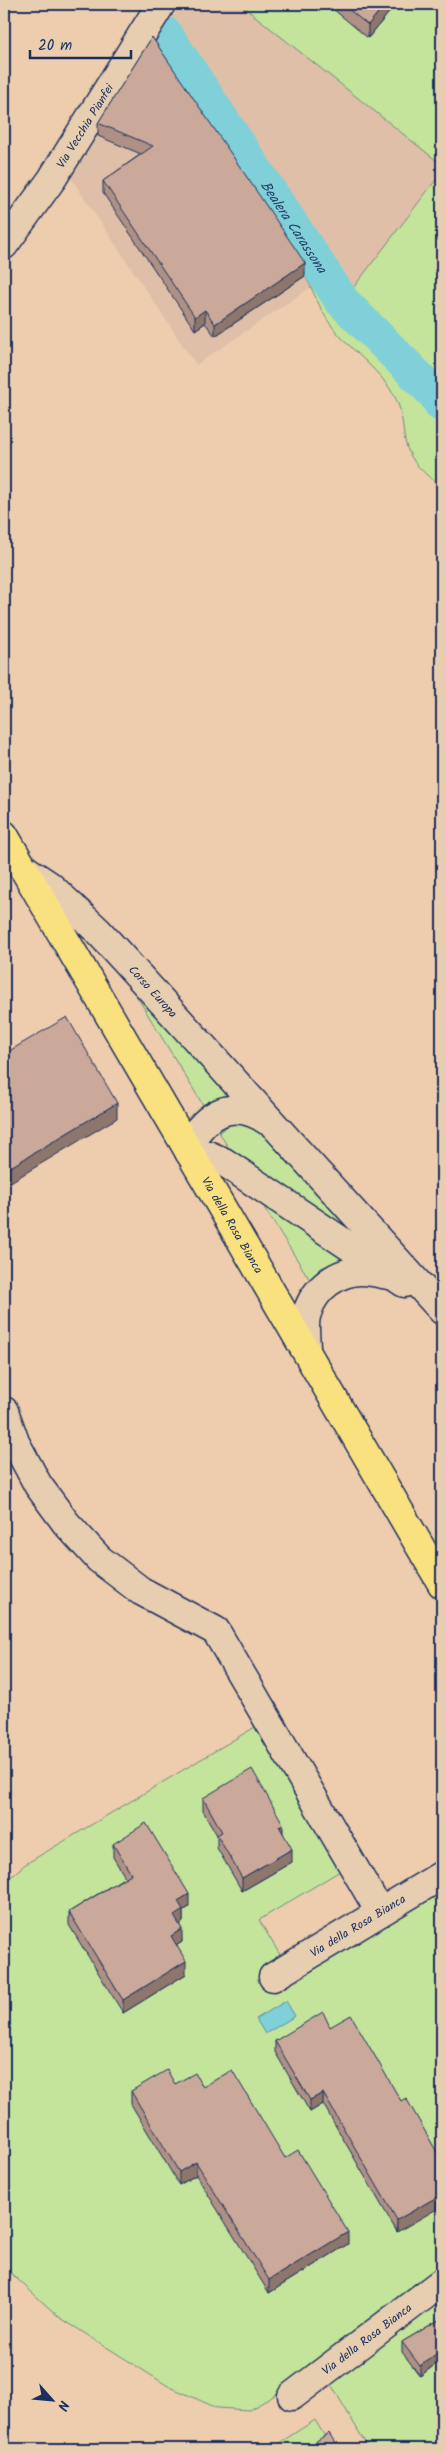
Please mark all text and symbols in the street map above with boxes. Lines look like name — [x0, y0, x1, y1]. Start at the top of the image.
scale bar — [30, 28, 131, 60]
text: 20 m — [38, 34, 72, 58]
street label: Via Vecchia Pianfei — [52, 79, 119, 172]
water label: Bealera Carassona — [254, 177, 333, 279]
street label: Corso Europa — [124, 961, 182, 1022]
street label: Via della Rosa Bianca — [196, 1173, 268, 1277]
street label: Via della Rosa Bianca — [306, 1889, 410, 1962]
street label: Via della Rosa Bianca — [318, 2298, 416, 2380]
north arrow — [28, 2376, 78, 2426]
text: N — [51, 2397, 75, 2415]

